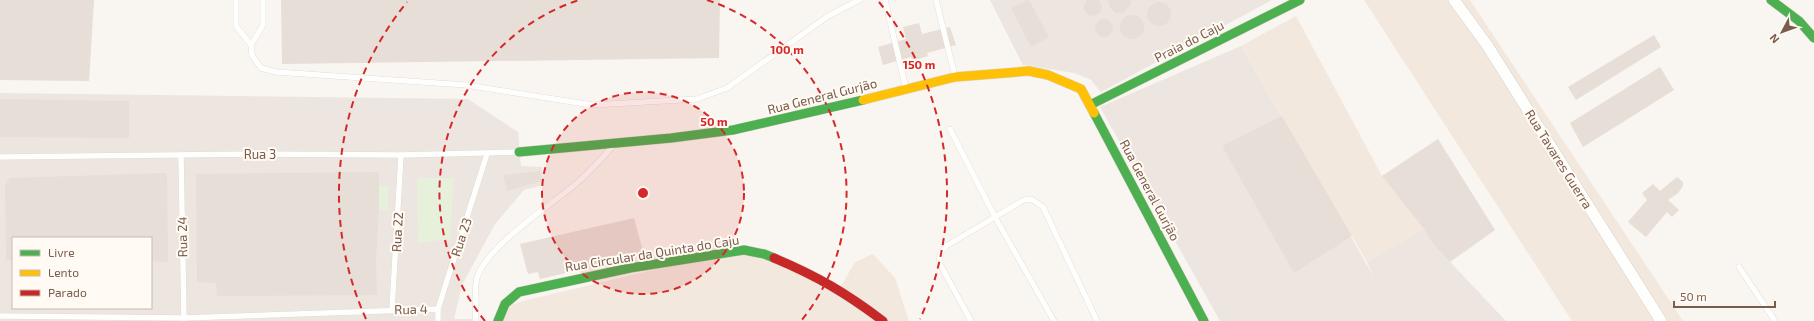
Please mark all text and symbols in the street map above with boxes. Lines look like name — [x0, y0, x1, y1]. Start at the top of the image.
north arrow — [1762, 12, 1802, 52]
street label: Praia do Caju — [1151, 17, 1227, 65]
text: N — [1767, 32, 1782, 46]
text: 100 m — [770, 42, 804, 56]
text: 150 m — [903, 57, 935, 71]
street label: Rua General Gurjão — [765, 75, 879, 117]
street label: Rua Tavares Guerra — [1522, 106, 1596, 212]
text: 50 m — [700, 114, 728, 128]
street label: Rua General Gurjão — [1117, 137, 1183, 243]
street label: Rua 3 — [244, 146, 276, 162]
centre of rings — [636, 186, 650, 200]
street label: Rua 22 — [388, 212, 406, 252]
street label: Rua 23 — [447, 215, 475, 259]
street label: Rua 24 — [174, 216, 190, 258]
street label: Rua Circular da Quinta do Caju — [564, 231, 740, 275]
legend — [12, 237, 152, 309]
text: Livre — [48, 245, 75, 259]
text: Lento — [48, 265, 79, 279]
scale bar — [1674, 283, 1775, 309]
text: Parado — [48, 285, 87, 299]
text: 50 m — [1680, 289, 1707, 303]
street label: Rua 4 — [394, 301, 428, 317]

